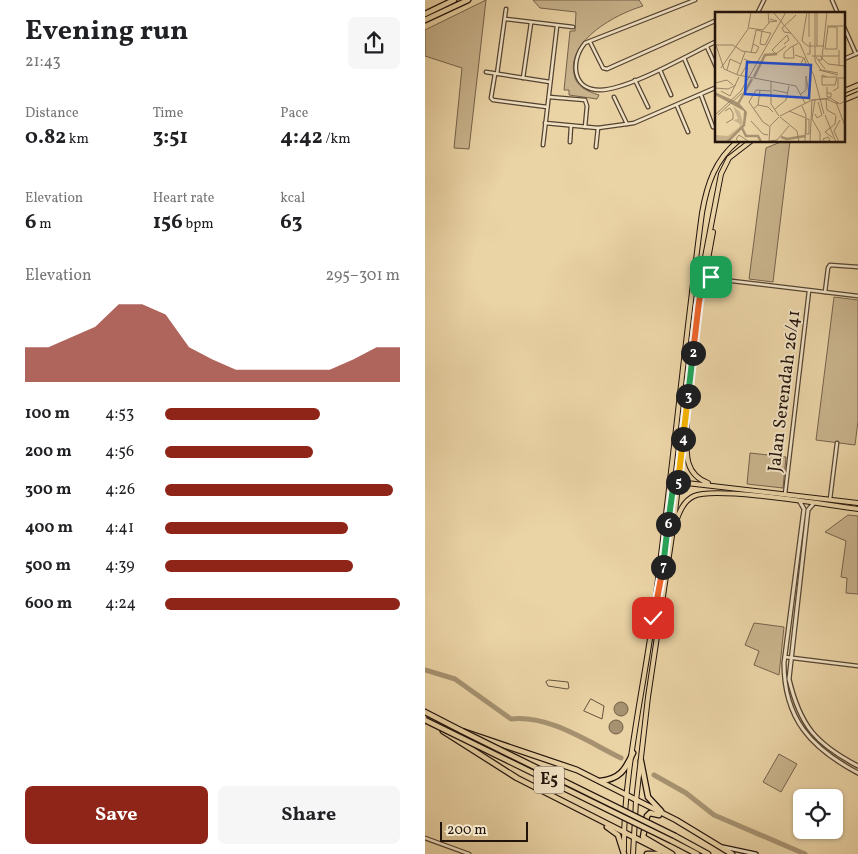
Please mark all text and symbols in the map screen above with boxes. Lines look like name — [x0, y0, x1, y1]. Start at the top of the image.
text: Evening run — [25, 12, 189, 51]
inset map — [715, 12, 845, 142]
button: share — [348, 17, 400, 69]
text: 21:43 — [25, 51, 61, 73]
text: Distance — [25, 104, 79, 123]
text: Time — [153, 104, 183, 123]
text: Pace — [280, 104, 308, 123]
text: 0.82 — [25, 123, 66, 152]
text: 3:51 — [153, 123, 188, 152]
text: 4:42 — [280, 123, 323, 152]
text: km — [66, 130, 89, 149]
text: /km — [323, 130, 351, 149]
text: Elevation — [25, 189, 83, 208]
text: Heart rate — [153, 189, 214, 208]
text: kcal — [280, 189, 305, 208]
text: 6 — [25, 208, 37, 237]
text: 156 — [153, 208, 183, 237]
text: 63 — [280, 208, 302, 237]
text: m — [37, 215, 52, 234]
text: bpm — [183, 215, 214, 234]
pin — [690, 256, 732, 298]
icon: arrive — [697, 263, 725, 291]
text: Elevation — [25, 265, 92, 287]
text: 295–301 m — [326, 265, 400, 287]
street label: Jalan Serendah 26/41 — [763, 309, 807, 473]
pin: 2 — [681, 340, 705, 366]
text: 2 — [690, 344, 697, 363]
pin: 3 — [675, 384, 701, 408]
text: 3 — [685, 387, 692, 406]
text: 100 m — [25, 403, 70, 425]
text: 4:53 — [105, 403, 134, 425]
pin: 4 — [671, 426, 695, 452]
text: 4 — [679, 430, 688, 449]
text: 200 m — [25, 441, 72, 463]
text: 4:56 — [105, 441, 134, 463]
pin: 5 — [665, 470, 691, 494]
text: 5 — [675, 473, 682, 492]
text: 300 m — [25, 479, 71, 501]
text: 4:26 — [105, 479, 135, 501]
pin: 6 — [655, 512, 681, 536]
text: 6 — [665, 515, 672, 534]
text: 400 m — [25, 517, 73, 539]
text: 4:41 — [105, 517, 134, 539]
pin: 7 — [651, 554, 675, 580]
text: 500 m — [25, 555, 71, 577]
text: 4:39 — [105, 555, 135, 577]
text: 7 — [660, 558, 667, 577]
text: 600 m — [25, 593, 72, 615]
text: 4:24 — [105, 593, 136, 615]
pin — [632, 597, 674, 639]
icon: check — [639, 604, 667, 632]
road number: E5 — [534, 766, 564, 794]
button: Save — [25, 786, 208, 844]
button: Share — [218, 786, 400, 844]
map controls — [793, 789, 843, 839]
button: locate — [793, 789, 843, 839]
scale bar — [440, 819, 527, 842]
text: 200 m — [447, 821, 487, 840]

